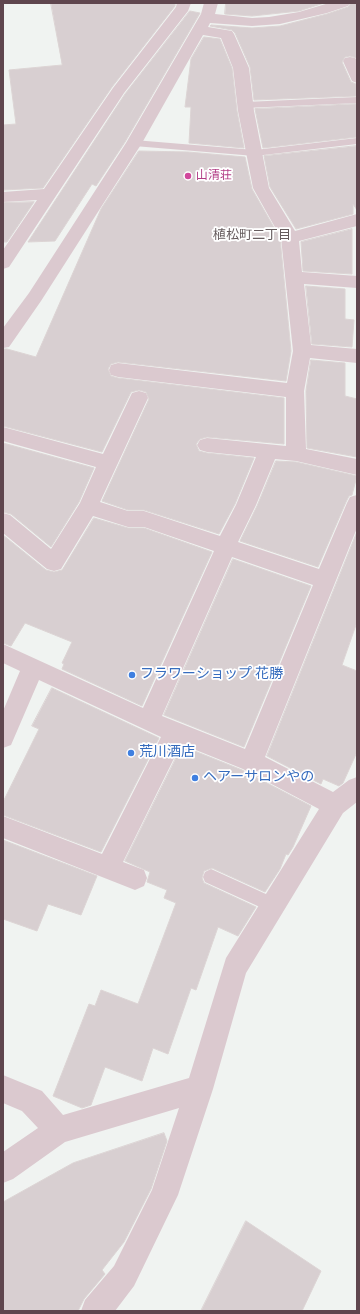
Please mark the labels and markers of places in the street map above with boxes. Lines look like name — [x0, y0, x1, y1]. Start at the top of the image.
place label: 山清荘 — [196, 169, 232, 183]
marker: 山清荘 — [183, 171, 193, 181]
place label: フラワーショップ 花勝 — [140, 667, 283, 683]
marker: フラワーショップ 花勝 — [127, 670, 137, 680]
place label: 荒川酒店 — [139, 745, 195, 761]
marker: 荒川酒店 — [126, 748, 136, 758]
place label: ヘアーサロンやの — [203, 770, 314, 786]
marker: ヘアーサロンやの — [190, 773, 200, 783]

